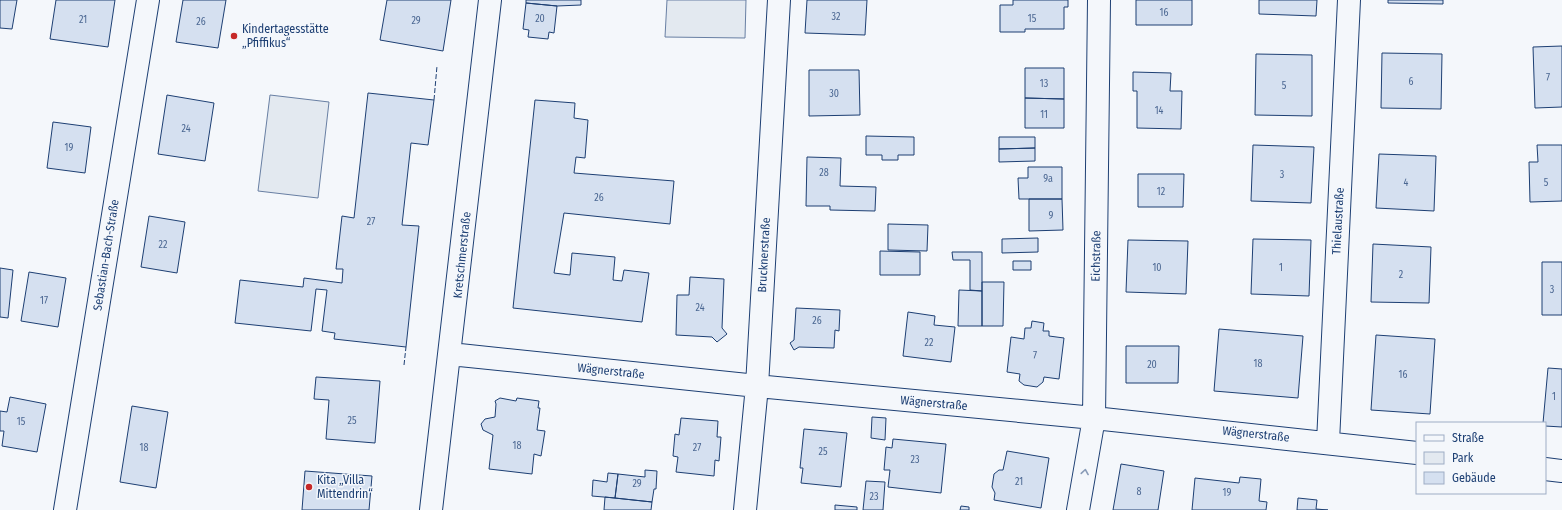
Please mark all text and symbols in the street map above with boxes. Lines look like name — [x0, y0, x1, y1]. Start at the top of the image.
house number: 16 — [1160, 7, 1168, 19]
house number: 32 — [832, 11, 841, 23]
house number: 20 — [535, 13, 545, 25]
house number: 15 — [1028, 13, 1037, 25]
house number: 21 — [79, 14, 87, 26]
house number: 29 — [411, 15, 421, 27]
house number: 26 — [196, 16, 206, 28]
place label: Kindertagesstätte „Pfiffikus“ — [242, 22, 329, 50]
marker: Kindertagesstätte „Pfiffikus“ — [229, 31, 239, 41]
house number: 7 — [1546, 72, 1550, 84]
house number: 6 — [1409, 76, 1414, 88]
house number: 13 — [1040, 78, 1049, 90]
house number: 5 — [1282, 80, 1287, 92]
house number: 30 — [829, 88, 839, 100]
house number: 14 — [1155, 105, 1164, 117]
house number: 11 — [1040, 109, 1048, 121]
house number: 24 — [181, 123, 191, 135]
house number: 19 — [65, 142, 74, 154]
house number: 28 — [819, 167, 829, 179]
house number: 3 — [1280, 169, 1285, 181]
house number: 9a — [1043, 173, 1053, 185]
house number: 4 — [1404, 177, 1409, 189]
house number: 5 — [1544, 177, 1549, 189]
house number: 12 — [1157, 186, 1166, 198]
street label: Thielaustraße — [1329, 187, 1347, 255]
house number: 26 — [594, 192, 604, 204]
street label: Sebastian-Bach-Straße — [90, 198, 122, 312]
house number: 9 — [1049, 210, 1054, 222]
street label: Kretschmerstraße — [450, 211, 474, 299]
house number: 27 — [367, 216, 375, 228]
street label: Brucknerstraße — [755, 217, 773, 293]
street label: Eichstraße — [1089, 230, 1103, 282]
house number: 22 — [159, 239, 168, 251]
house number: 10 — [1152, 262, 1162, 274]
house number: 1 — [1279, 262, 1283, 274]
house number: 2 — [1399, 269, 1404, 281]
house number: 3 — [1550, 284, 1555, 296]
house number: 17 — [40, 295, 48, 307]
house number: 24 — [695, 302, 705, 314]
house number: 26 — [812, 315, 822, 327]
house number: 22 — [925, 337, 934, 349]
house number: 7 — [1033, 350, 1037, 362]
house number: 18 — [1254, 358, 1262, 370]
house number: 20 — [1147, 359, 1157, 371]
street label: Wägnerstraße — [577, 361, 645, 381]
house number: 16 — [1399, 369, 1407, 381]
house number: 1 — [1552, 391, 1556, 403]
street label: Wägnerstraße — [900, 393, 968, 413]
house number: 25 — [348, 415, 357, 427]
house number: 15 — [17, 416, 26, 428]
legend — [1416, 422, 1546, 494]
street label: Wägnerstraße — [1222, 424, 1290, 444]
text: Straße — [1452, 431, 1484, 445]
house number: 18 — [513, 440, 521, 452]
house number: 18 — [140, 442, 148, 454]
house number: 27 — [693, 442, 701, 454]
house number: 25 — [819, 446, 828, 458]
text: Park — [1452, 451, 1474, 465]
house number: 23 — [911, 454, 920, 466]
one-way arrow — [1080, 468, 1088, 475]
text: Gebäude — [1452, 471, 1496, 485]
place label: Kita „Villa Mittendrin“ — [317, 473, 373, 501]
house number: 21 — [1015, 476, 1023, 488]
house number: 29 — [632, 478, 642, 490]
marker: Kita „Villa Mittendrin“ — [304, 482, 314, 492]
house number: 8 — [1137, 486, 1142, 498]
house number: 19 — [1223, 487, 1232, 499]
house number: 23 — [870, 491, 879, 503]

